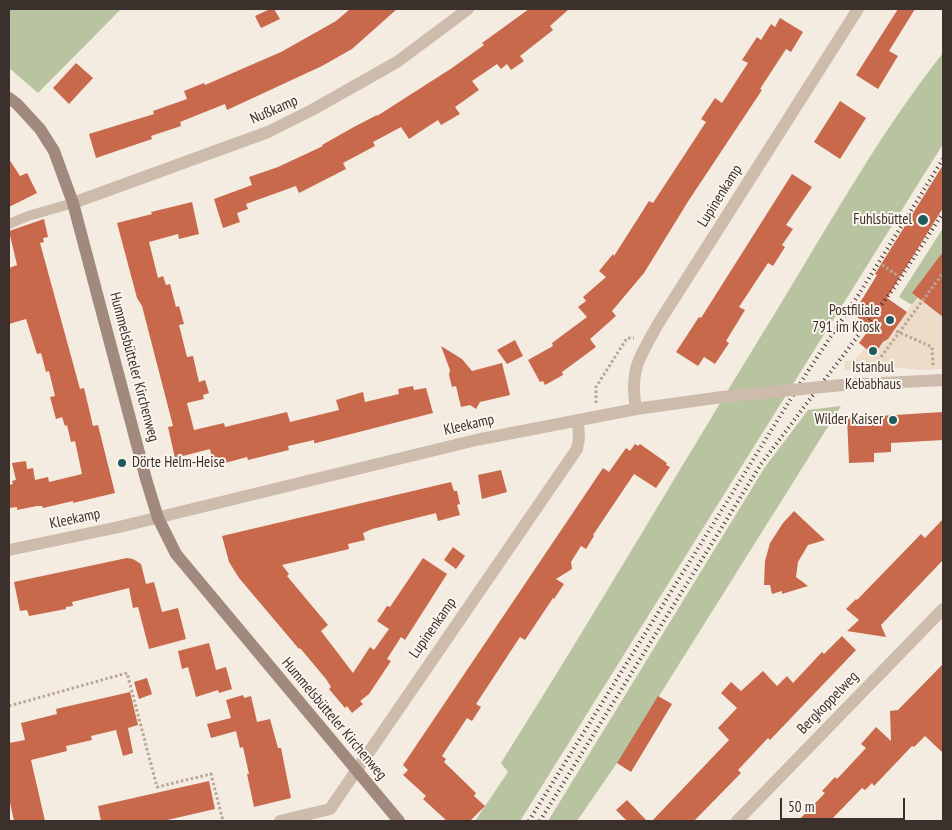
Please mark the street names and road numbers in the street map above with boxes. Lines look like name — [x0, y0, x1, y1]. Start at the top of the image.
street label: Nußkamp — [247, 92, 301, 128]
street label: Lupinenkamp — [694, 162, 746, 230]
street label: Hummelsbütteler Kirchenweg — [105, 290, 163, 444]
street label: Kleekamp — [442, 410, 496, 440]
street label: Kleekamp — [48, 505, 102, 533]
street label: Lupinenkamp — [406, 594, 460, 662]
street label: Hummelsbütteler Kirchenweg — [278, 654, 390, 784]
street label: Bergkoppelweg — [794, 668, 862, 738]

